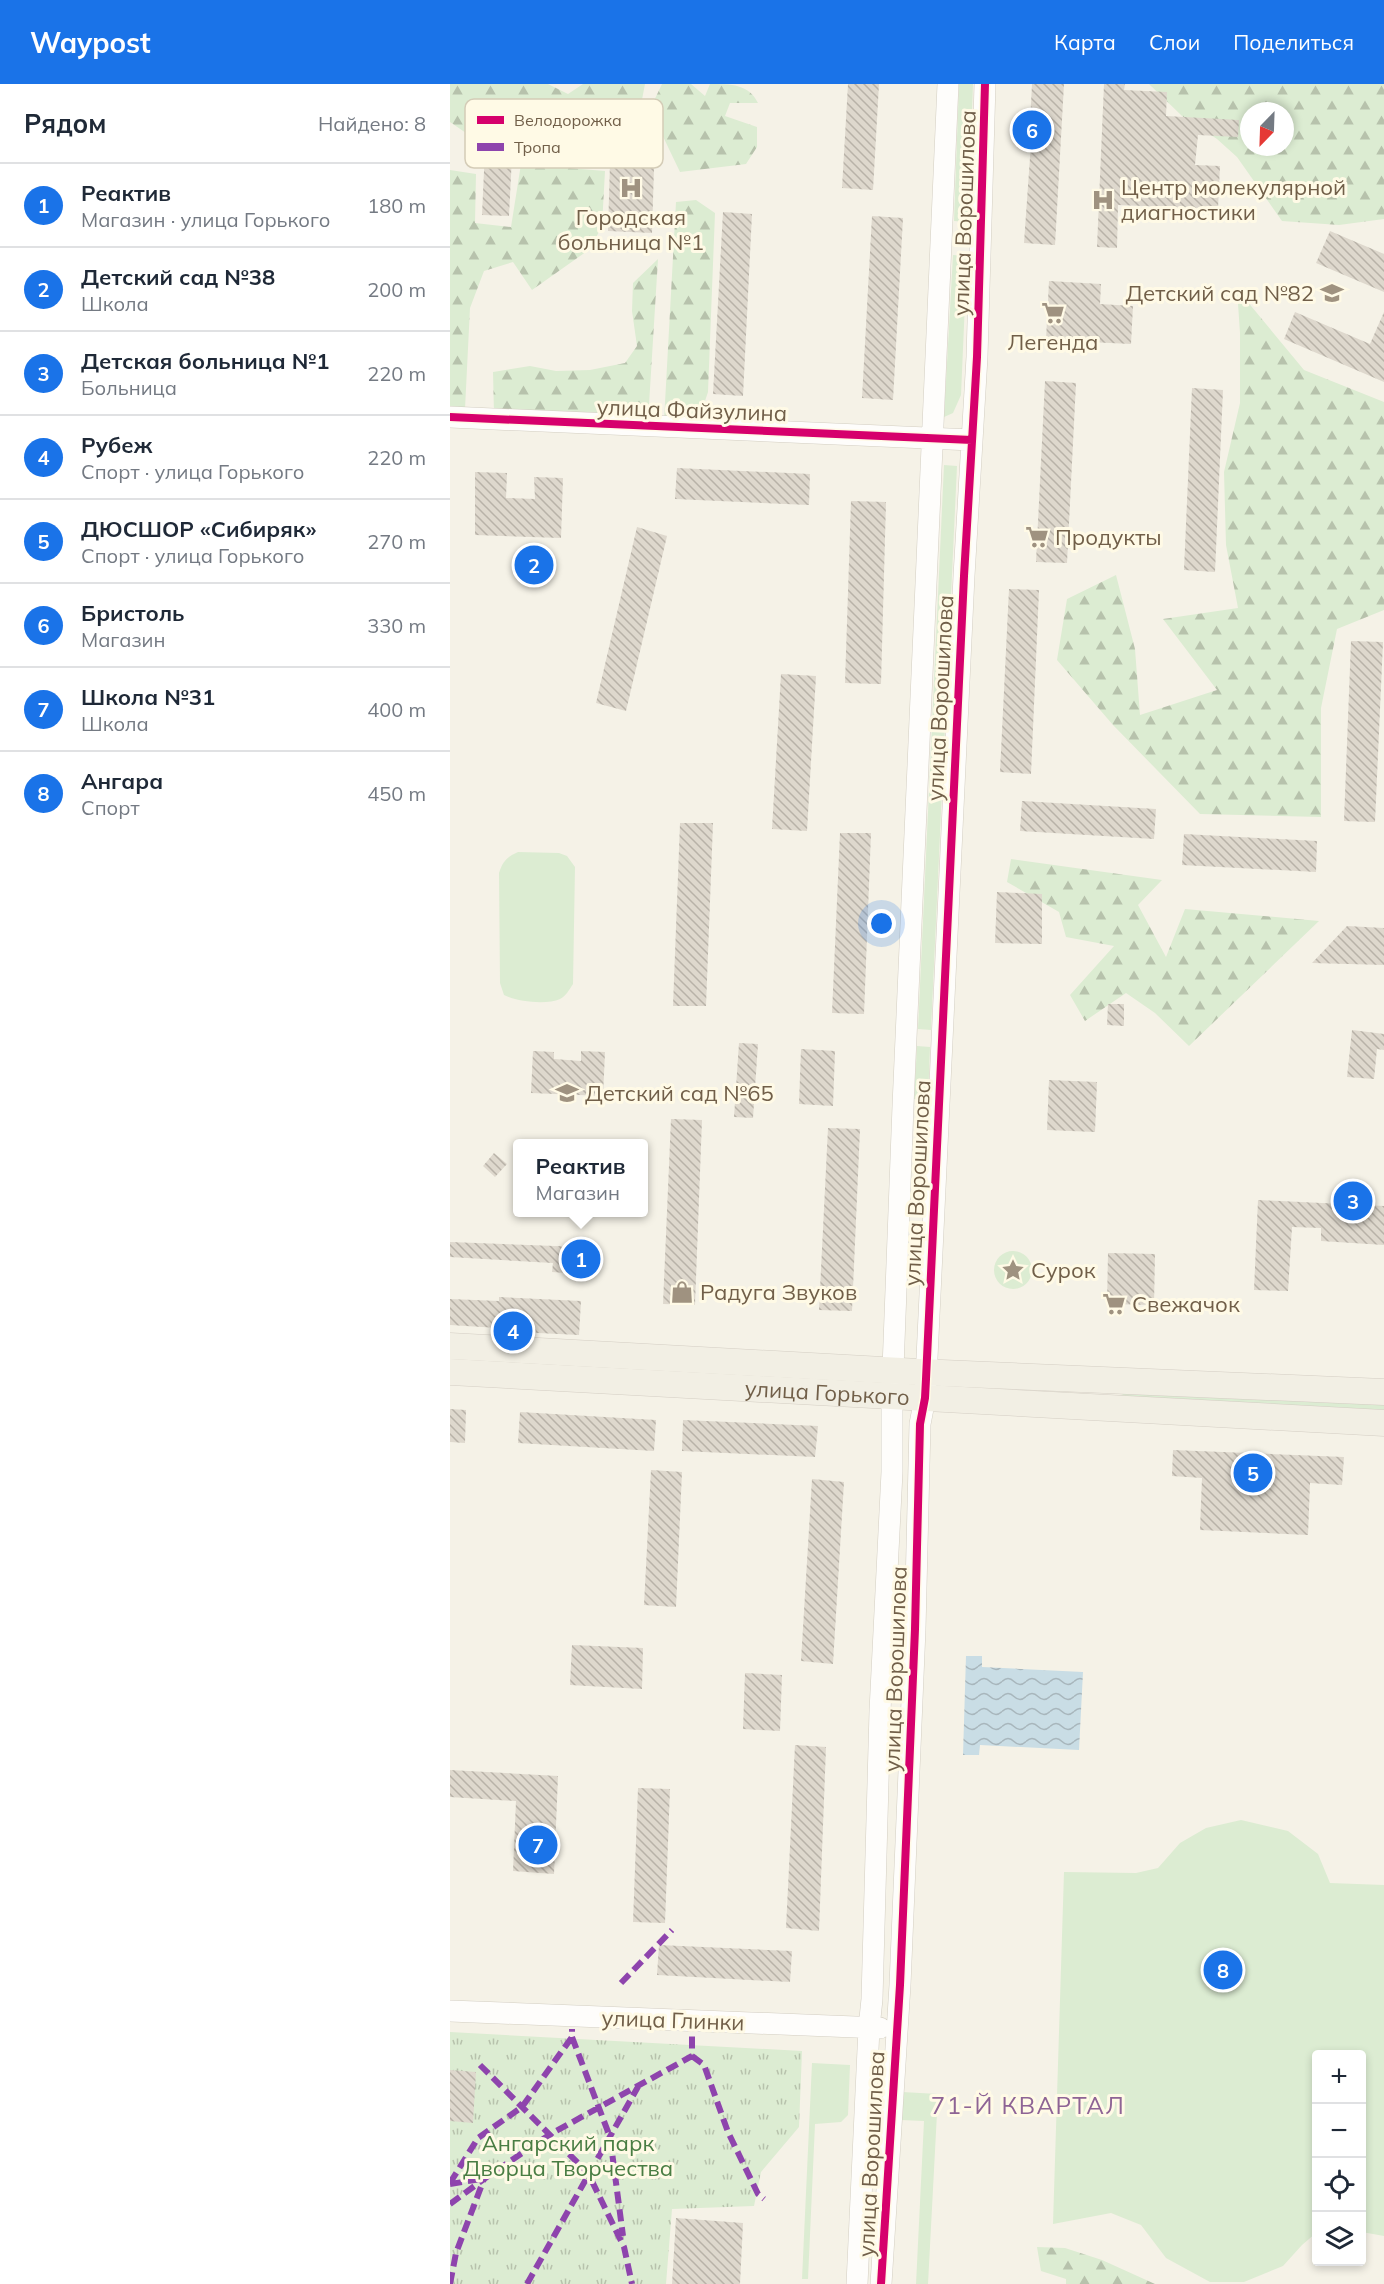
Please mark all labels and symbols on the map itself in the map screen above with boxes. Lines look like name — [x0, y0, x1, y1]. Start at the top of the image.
legend — [465, 99, 663, 168]
north arrow — [1240, 102, 1294, 156]
pin: 6 — [1012, 108, 1052, 152]
street label: улица Ворошилова — [946, 109, 982, 317]
text: Велодорожка — [514, 110, 622, 130]
text: Тропа — [514, 137, 561, 157]
place label: Центр молекулярной диагностики — [1121, 173, 1346, 226]
hospital icon: Городская больница №1 — [618, 175, 644, 201]
hospital icon: Центр молекулярной диагностики — [1090, 187, 1116, 213]
place label: Городская больница №1 — [558, 203, 704, 256]
place label: Детский сад №82 — [1125, 279, 1314, 307]
school or university icon: Детский сад №82 — [1319, 280, 1345, 306]
supermarket icon: Легенда — [1040, 300, 1066, 326]
place label: Легенда — [1008, 328, 1098, 356]
street label: улица Файзулина — [596, 393, 788, 427]
place label: Продукты — [1055, 523, 1162, 551]
supermarket icon: Продукты — [1024, 524, 1050, 550]
pin: 2 — [514, 542, 554, 588]
street label: улица Ворошилова — [921, 594, 959, 802]
your location — [867, 909, 896, 938]
place label: Детский сад №65 — [585, 1079, 774, 1107]
street label: улица Ворошилова — [898, 1079, 936, 1287]
school or university icon: Детский сад №65 — [554, 1080, 580, 1106]
pin: 3 — [1334, 1178, 1372, 1224]
pin: 1 — [562, 1236, 600, 1282]
place label: Сурок — [1031, 1256, 1096, 1284]
place icon: Сурок — [1000, 1257, 1026, 1283]
place label: Радуга Звуков — [700, 1278, 857, 1306]
shop icon: Радуга Звуков — [669, 1279, 695, 1305]
place label: Свежачок — [1132, 1290, 1240, 1318]
supermarket icon: Свежачок — [1101, 1291, 1127, 1317]
pin: 4 — [494, 1308, 532, 1354]
street label: улица Горького — [744, 1374, 911, 1411]
pin: 5 — [1234, 1450, 1272, 1496]
street label: улица Ворошилова — [877, 1565, 913, 1773]
pin: 7 — [518, 1822, 557, 1868]
pin: 8 — [1204, 1948, 1242, 1992]
street label: улица Глинки — [601, 2004, 745, 2036]
street label: улица Ворошилова — [852, 2050, 890, 2258]
district label: 71-Й КВАРТАЛ — [931, 2090, 1125, 2120]
park label: Ангарский парк Дворца Творчества — [463, 2129, 673, 2182]

